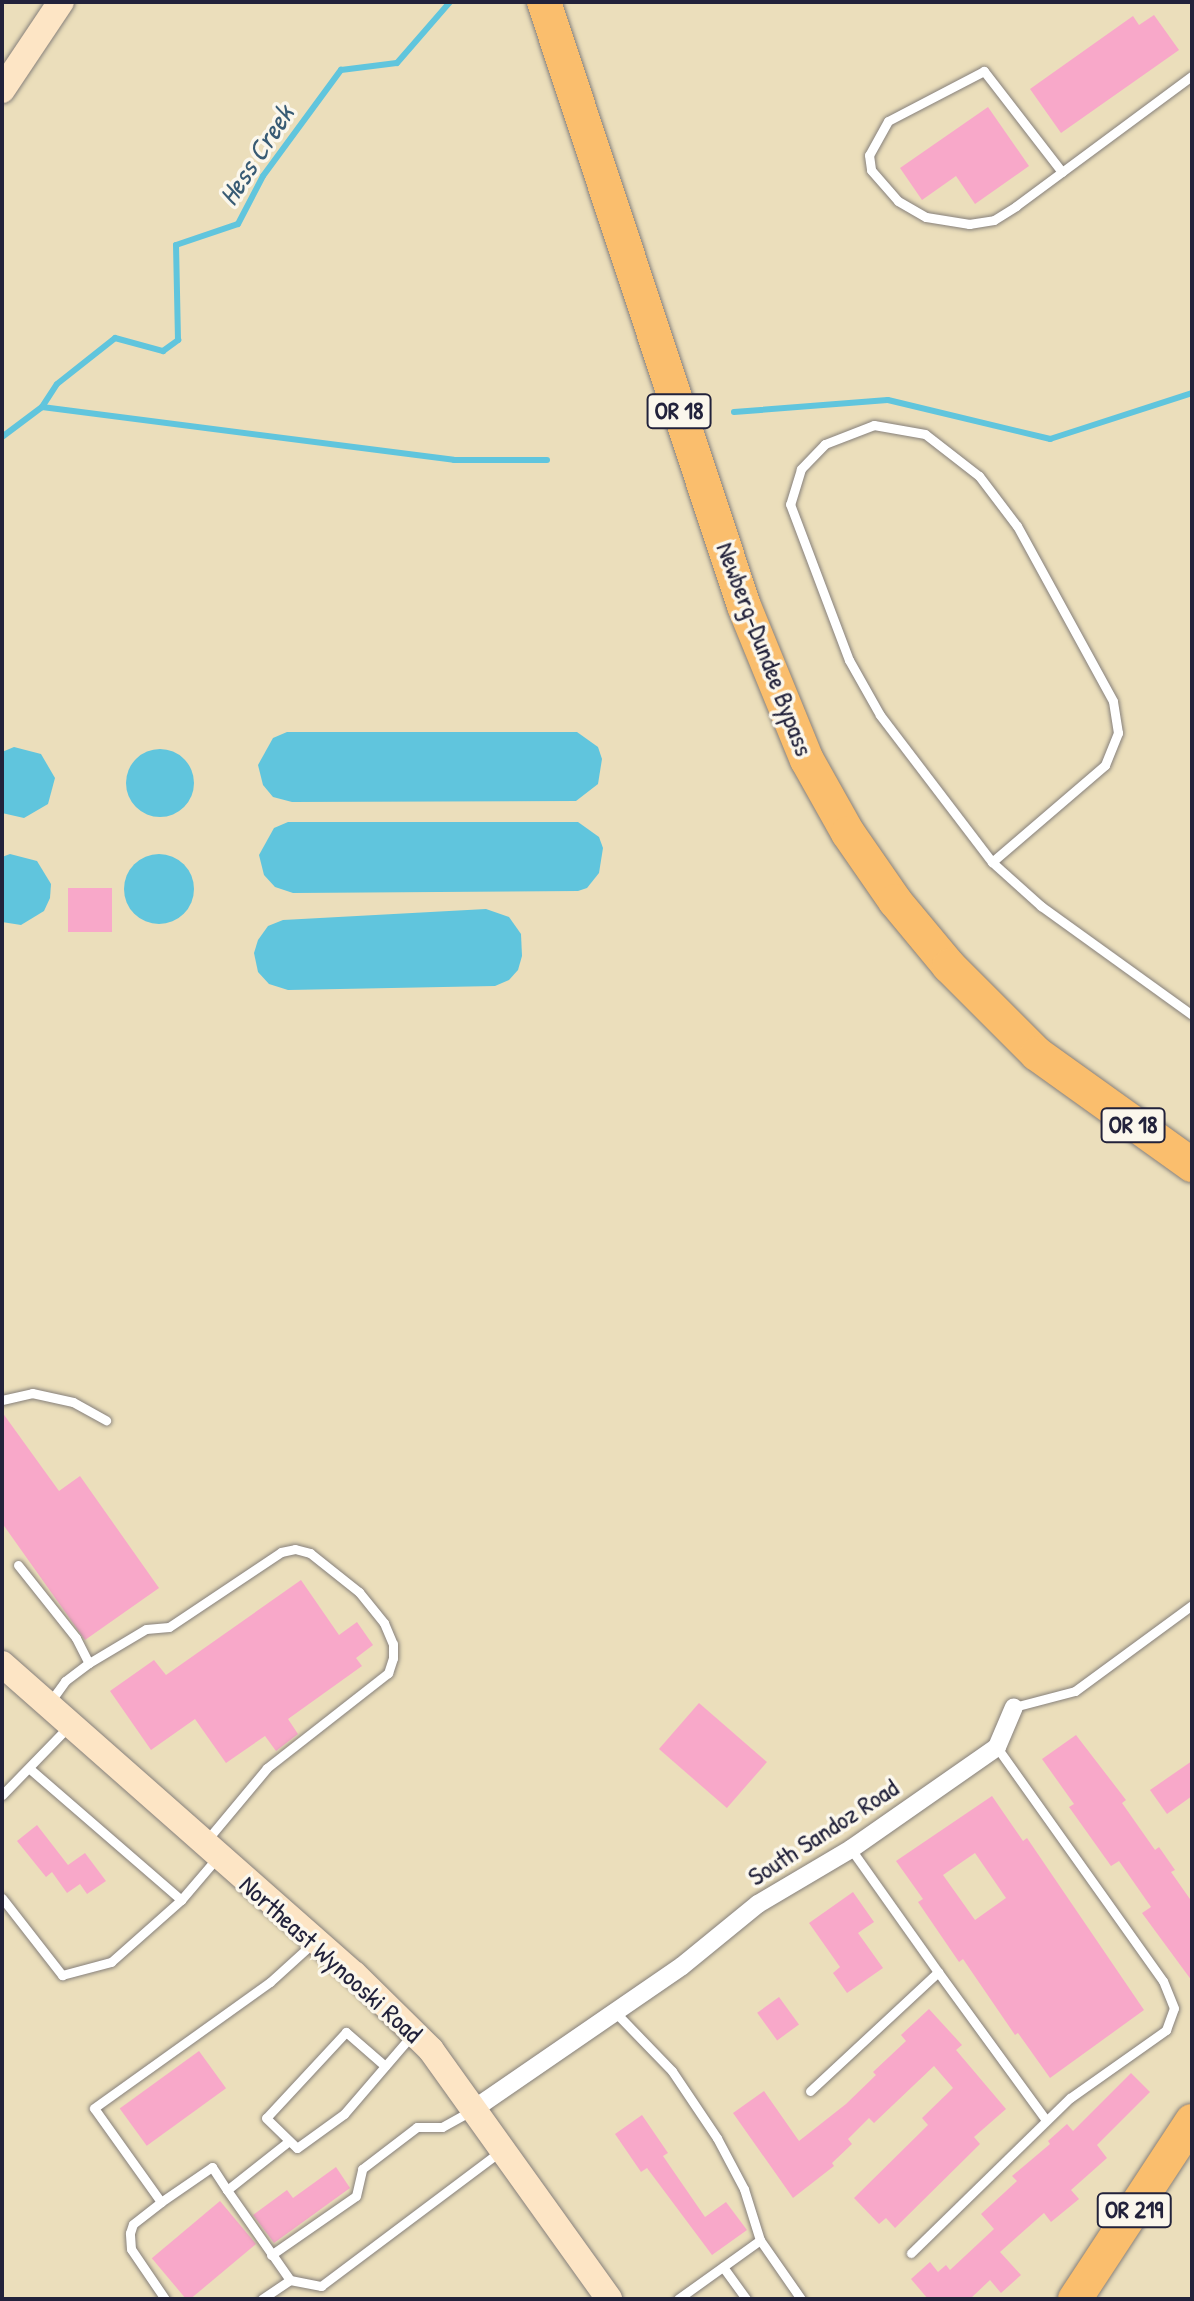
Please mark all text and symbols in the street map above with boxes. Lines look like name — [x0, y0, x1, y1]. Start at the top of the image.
water label: Hess Creek — [211, 99, 301, 211]
road number: OR 18 — [645, 391, 713, 431]
street label: Newberg-Dundee Bypass — [710, 538, 820, 760]
road number: OR 18 — [1099, 1105, 1167, 1145]
street label: South Sandoz Road — [742, 1772, 904, 1892]
street label: Northeast Wynooski Road — [233, 1869, 429, 2049]
road number: OR 219 — [1096, 2190, 1172, 2230]

